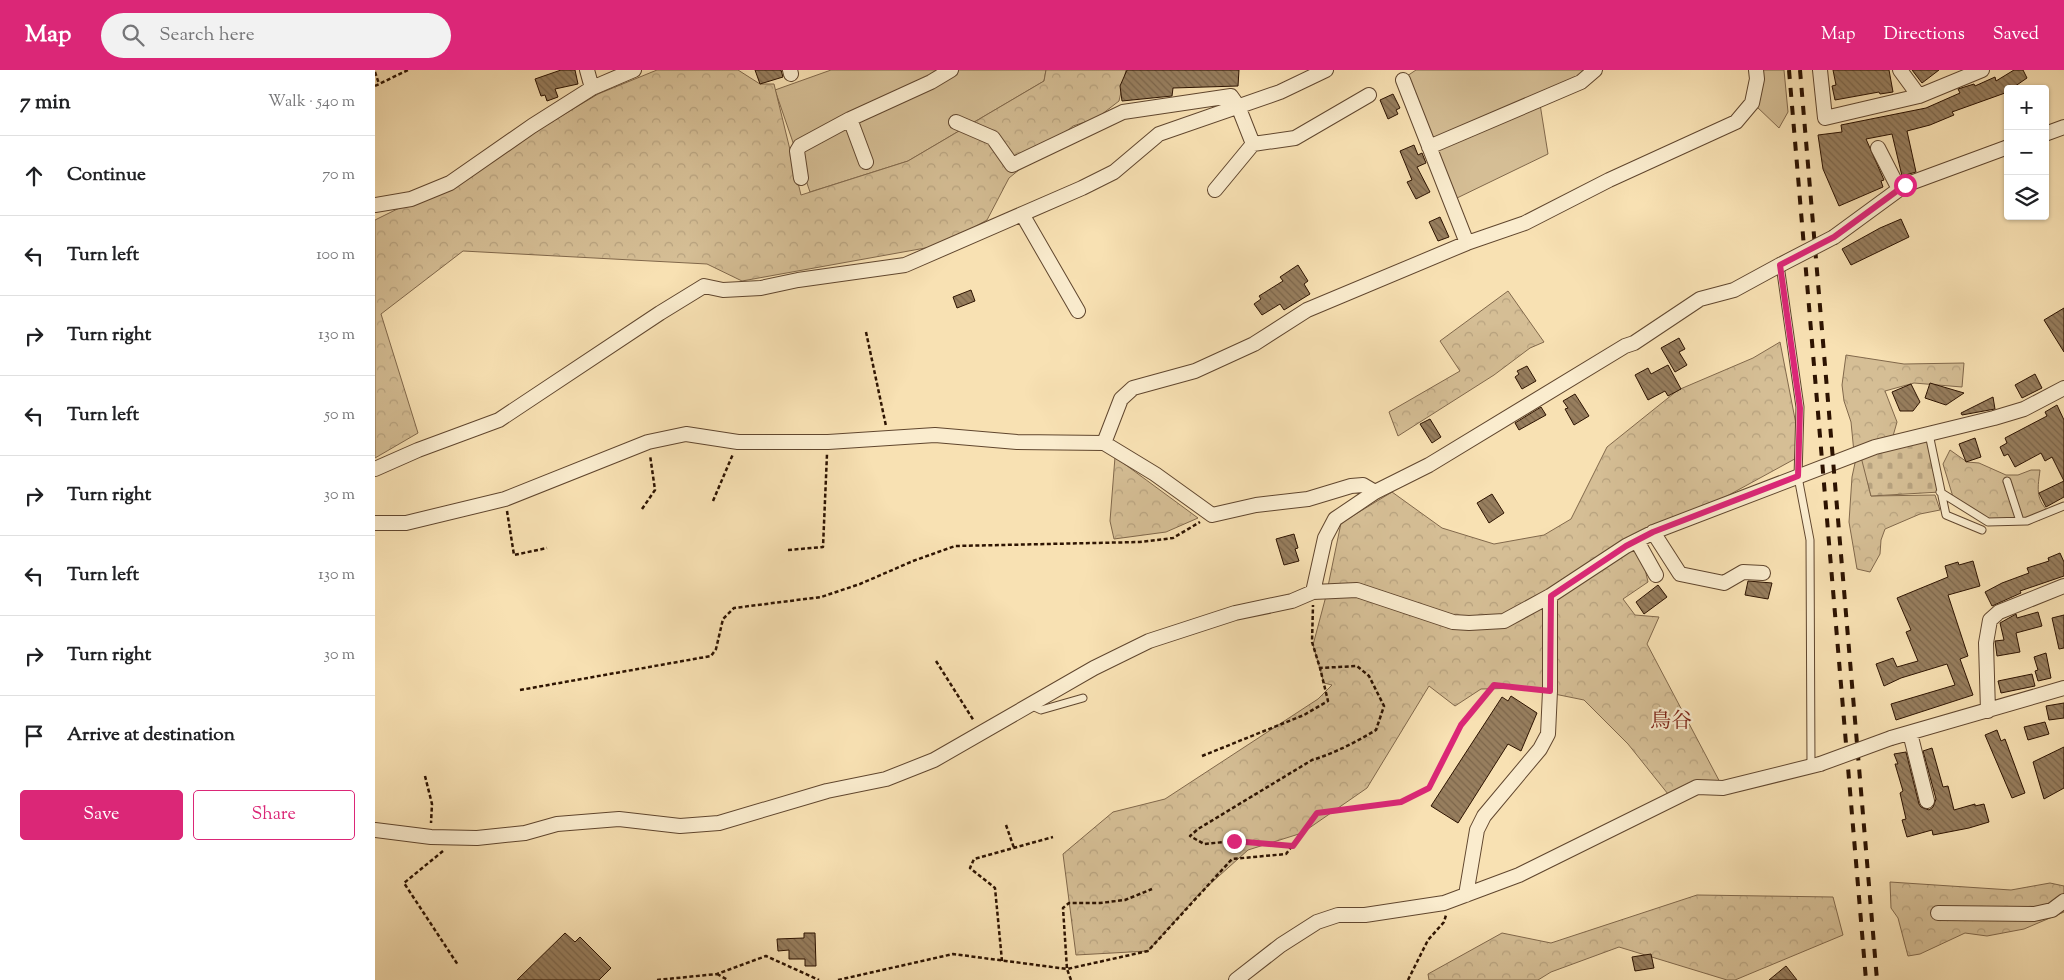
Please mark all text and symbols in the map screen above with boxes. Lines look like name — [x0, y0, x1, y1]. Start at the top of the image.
search box — [101, 13, 451, 58]
text: Map — [25, 18, 71, 52]
icon: search — [119, 21, 147, 49]
text: Search here — [159, 22, 255, 49]
text: Map — [1821, 22, 1856, 48]
text: Directions — [1884, 22, 1965, 48]
text: Saved — [1993, 22, 2039, 48]
map controls — [2004, 85, 2049, 220]
button: + — [2004, 85, 2049, 130]
text: 7 min — [20, 88, 71, 118]
text: Walk · 540 m — [268, 91, 355, 114]
button: − — [2004, 130, 2049, 175]
icon: ahead — [20, 162, 48, 190]
text: Continue — [67, 162, 146, 189]
text: 70 m — [322, 164, 355, 187]
route start — [1894, 174, 1917, 197]
button: layers — [2004, 175, 2049, 220]
icon: left — [20, 242, 48, 270]
text: Turn left — [67, 242, 139, 269]
text: 100 m — [316, 244, 355, 267]
icon: right — [20, 322, 48, 350]
text: Turn right — [67, 322, 151, 349]
text: 130 m — [318, 324, 355, 347]
icon: left — [20, 402, 48, 430]
text: Turn left — [67, 402, 139, 429]
text: 50 m — [324, 404, 355, 427]
icon: right — [20, 482, 48, 510]
text: Turn right — [67, 482, 151, 509]
text: 30 m — [324, 484, 355, 507]
icon: left — [20, 562, 48, 590]
text: Turn left — [67, 562, 139, 589]
text: 130 m — [318, 564, 355, 587]
icon: right — [20, 642, 48, 670]
text: Turn right — [67, 642, 151, 669]
text: 30 m — [324, 644, 355, 667]
district label: 鳥谷 — [1650, 707, 1692, 737]
icon: arrive — [20, 722, 48, 750]
text: Arrive at destination — [67, 722, 235, 749]
button: Save — [20, 790, 183, 840]
button: Share — [193, 790, 355, 840]
route end — [1223, 830, 1246, 853]

